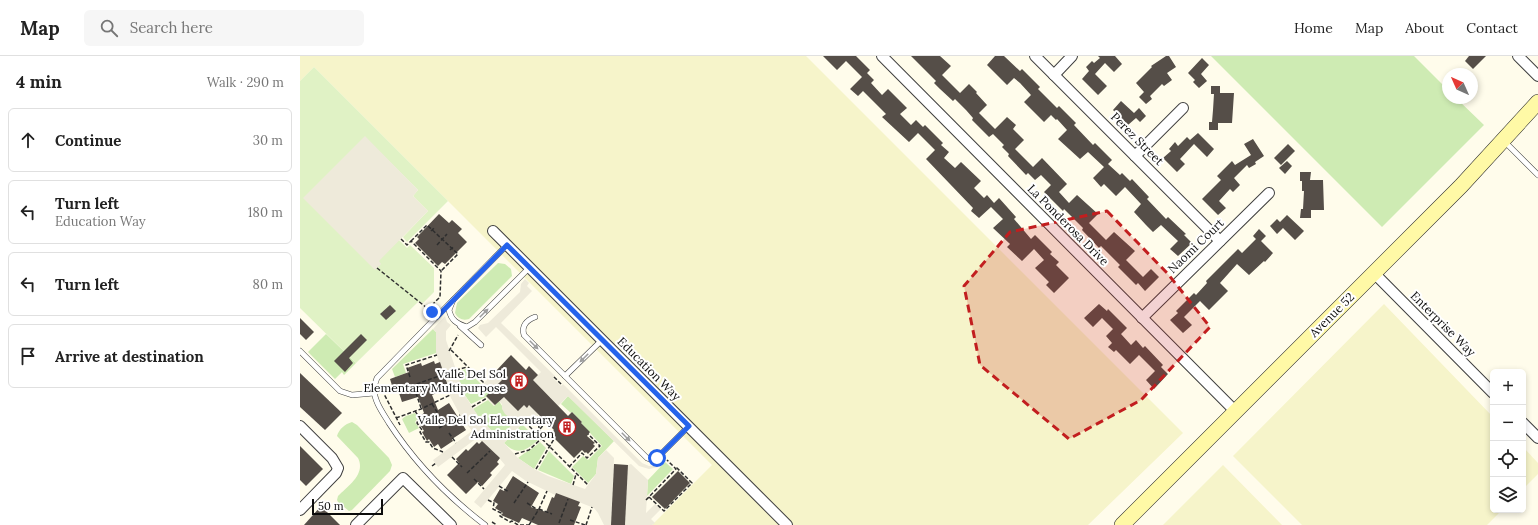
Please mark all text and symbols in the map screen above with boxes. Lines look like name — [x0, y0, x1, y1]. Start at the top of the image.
search box — [84, 10, 364, 46]
text: Map — [20, 16, 60, 40]
icon: search — [98, 17, 120, 39]
text: Search here — [130, 18, 213, 37]
text: Home — [1294, 19, 1333, 37]
text: Map — [1355, 19, 1383, 37]
text: About — [1405, 19, 1444, 37]
text: Contact — [1466, 19, 1518, 37]
north arrow — [1442, 68, 1478, 104]
text: 4 min — [16, 71, 62, 93]
text: Walk · 290 m — [207, 74, 284, 91]
street label: Perez Street — [1108, 109, 1167, 168]
icon: ahead — [17, 129, 39, 151]
text: Continue — [55, 131, 121, 150]
text: 30 m — [253, 132, 283, 149]
street label: La Ponderosa Drive — [1025, 181, 1112, 269]
text: Turn left — [55, 194, 119, 213]
icon: left — [17, 201, 39, 223]
text: 180 m — [248, 204, 283, 221]
text: Education Way — [55, 213, 146, 230]
street label: Naomi Court — [1165, 215, 1227, 276]
icon: left — [17, 273, 39, 295]
text: Turn left — [55, 275, 119, 294]
text: 80 m — [253, 276, 283, 293]
street label: Enterprise Way — [1408, 288, 1479, 360]
street label: Avenue 52 — [1306, 289, 1357, 341]
route end — [423, 303, 441, 321]
one-way arrow — [479, 308, 489, 318]
street label: Education Way — [614, 334, 685, 404]
one-way arrow — [529, 340, 539, 350]
icon: arrive — [17, 345, 39, 367]
text: Arrive at destination — [55, 347, 204, 366]
one-way arrow — [579, 353, 588, 363]
place label: Valle Del Sol Elementary Multipurpose — [363, 366, 506, 395]
map controls — [1490, 369, 1526, 513]
button: + — [1490, 369, 1526, 405]
building icon: Valle Del Sol Elementary Multipurpose — [509, 371, 529, 391]
button: − — [1490, 405, 1526, 441]
place label: Valle Del Sol Elementary Administration — [417, 412, 555, 441]
building icon: Valle Del Sol Elementary Administration — [557, 417, 577, 437]
one-way arrow — [621, 432, 631, 442]
button: locate — [1490, 441, 1526, 477]
route start — [648, 449, 666, 467]
button: layers — [1490, 477, 1526, 513]
scale bar — [312, 497, 383, 516]
text: 50 m — [318, 499, 344, 513]

